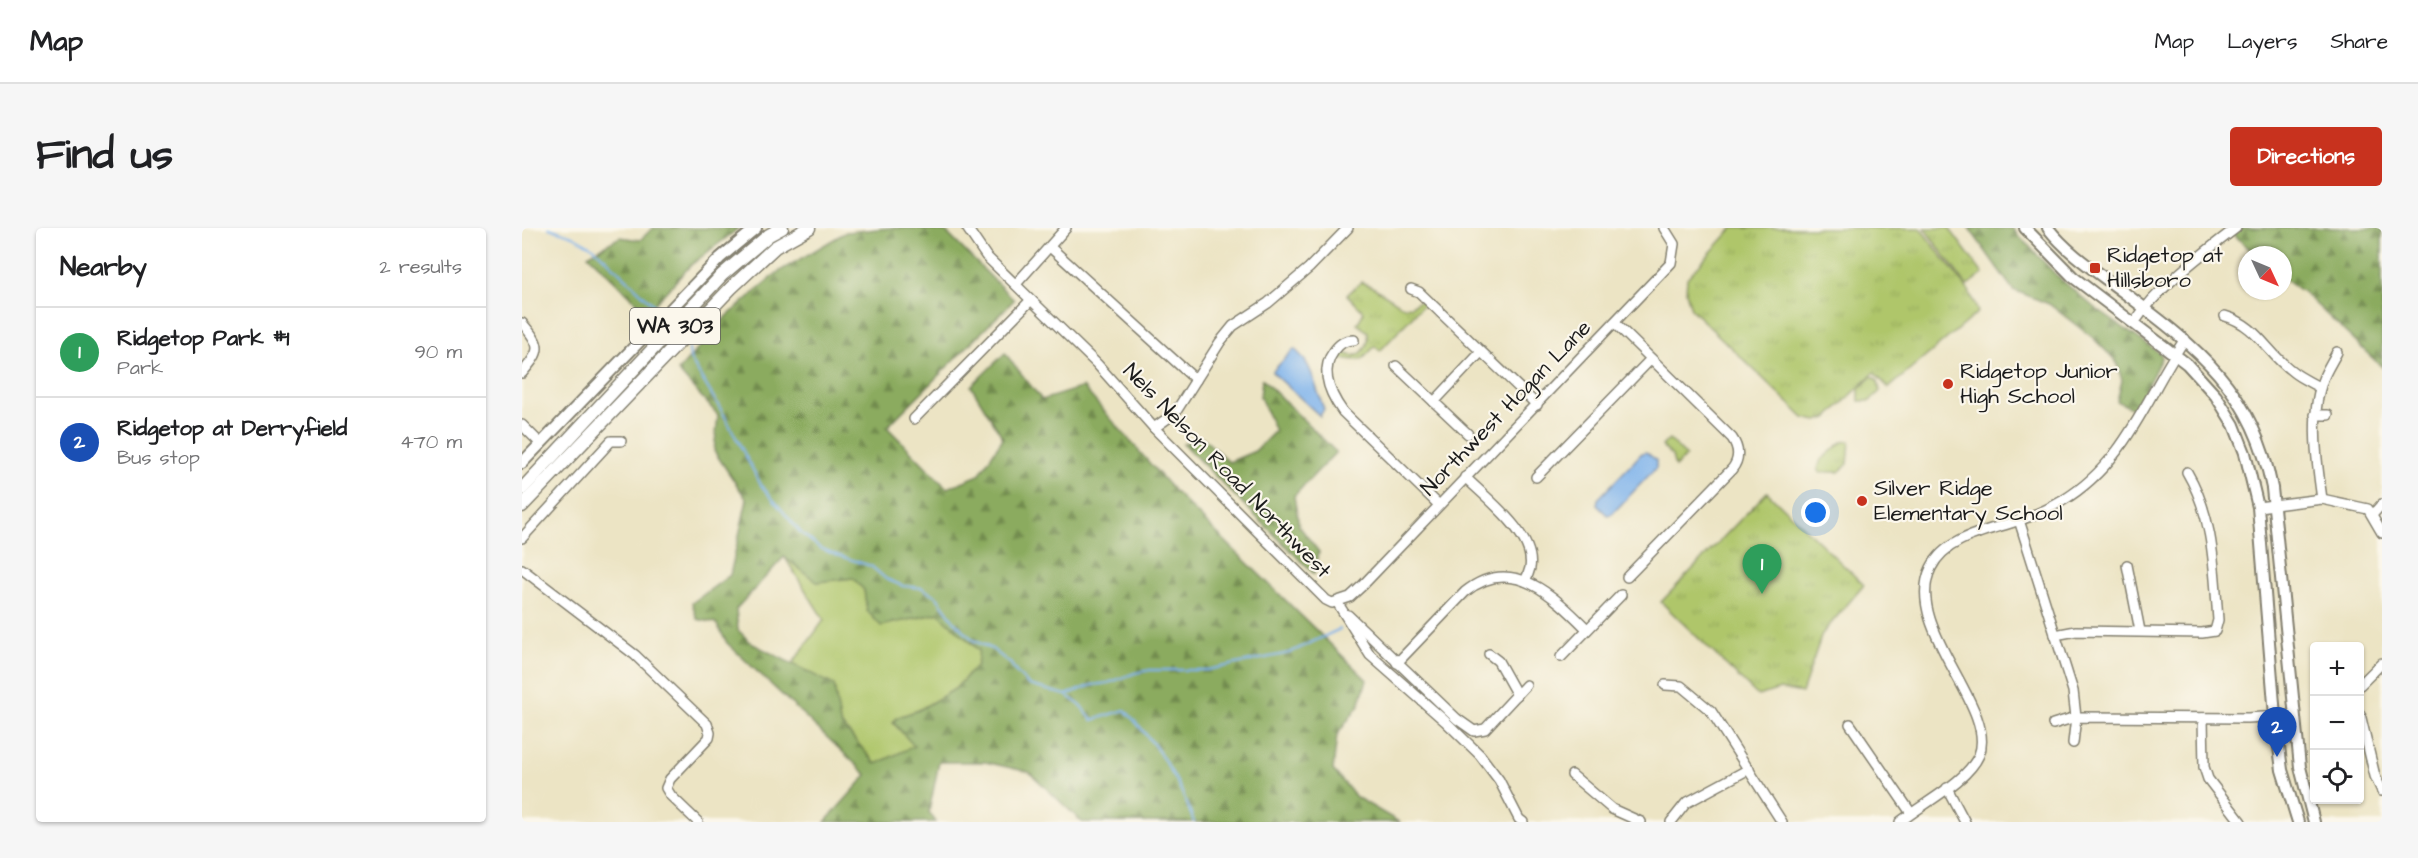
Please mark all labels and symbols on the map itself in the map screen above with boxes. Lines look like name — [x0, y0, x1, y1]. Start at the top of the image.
place label: Ridgetop at Hillsboro — [2107, 240, 2223, 296]
north arrow — [2238, 246, 2292, 300]
marker: Ridgetop at Hillsboro — [2088, 261, 2102, 275]
road number: WA 303 — [630, 308, 720, 344]
street label: Northwest Hogan Lane — [1414, 313, 1599, 504]
street label: Nels Nelson Road Northwest — [1116, 356, 1338, 586]
place label: Ridgetop Junior High School — [1960, 356, 2118, 413]
marker: Ridgetop Junior High School — [1941, 377, 1955, 391]
place label: Silver Ridge Elementary School — [1874, 473, 2063, 530]
marker: Silver Ridge Elementary School — [1855, 494, 1869, 508]
your location — [1801, 498, 1830, 527]
pin: 1 — [1742, 544, 1782, 594]
pin: 2 — [2258, 708, 2296, 757]

